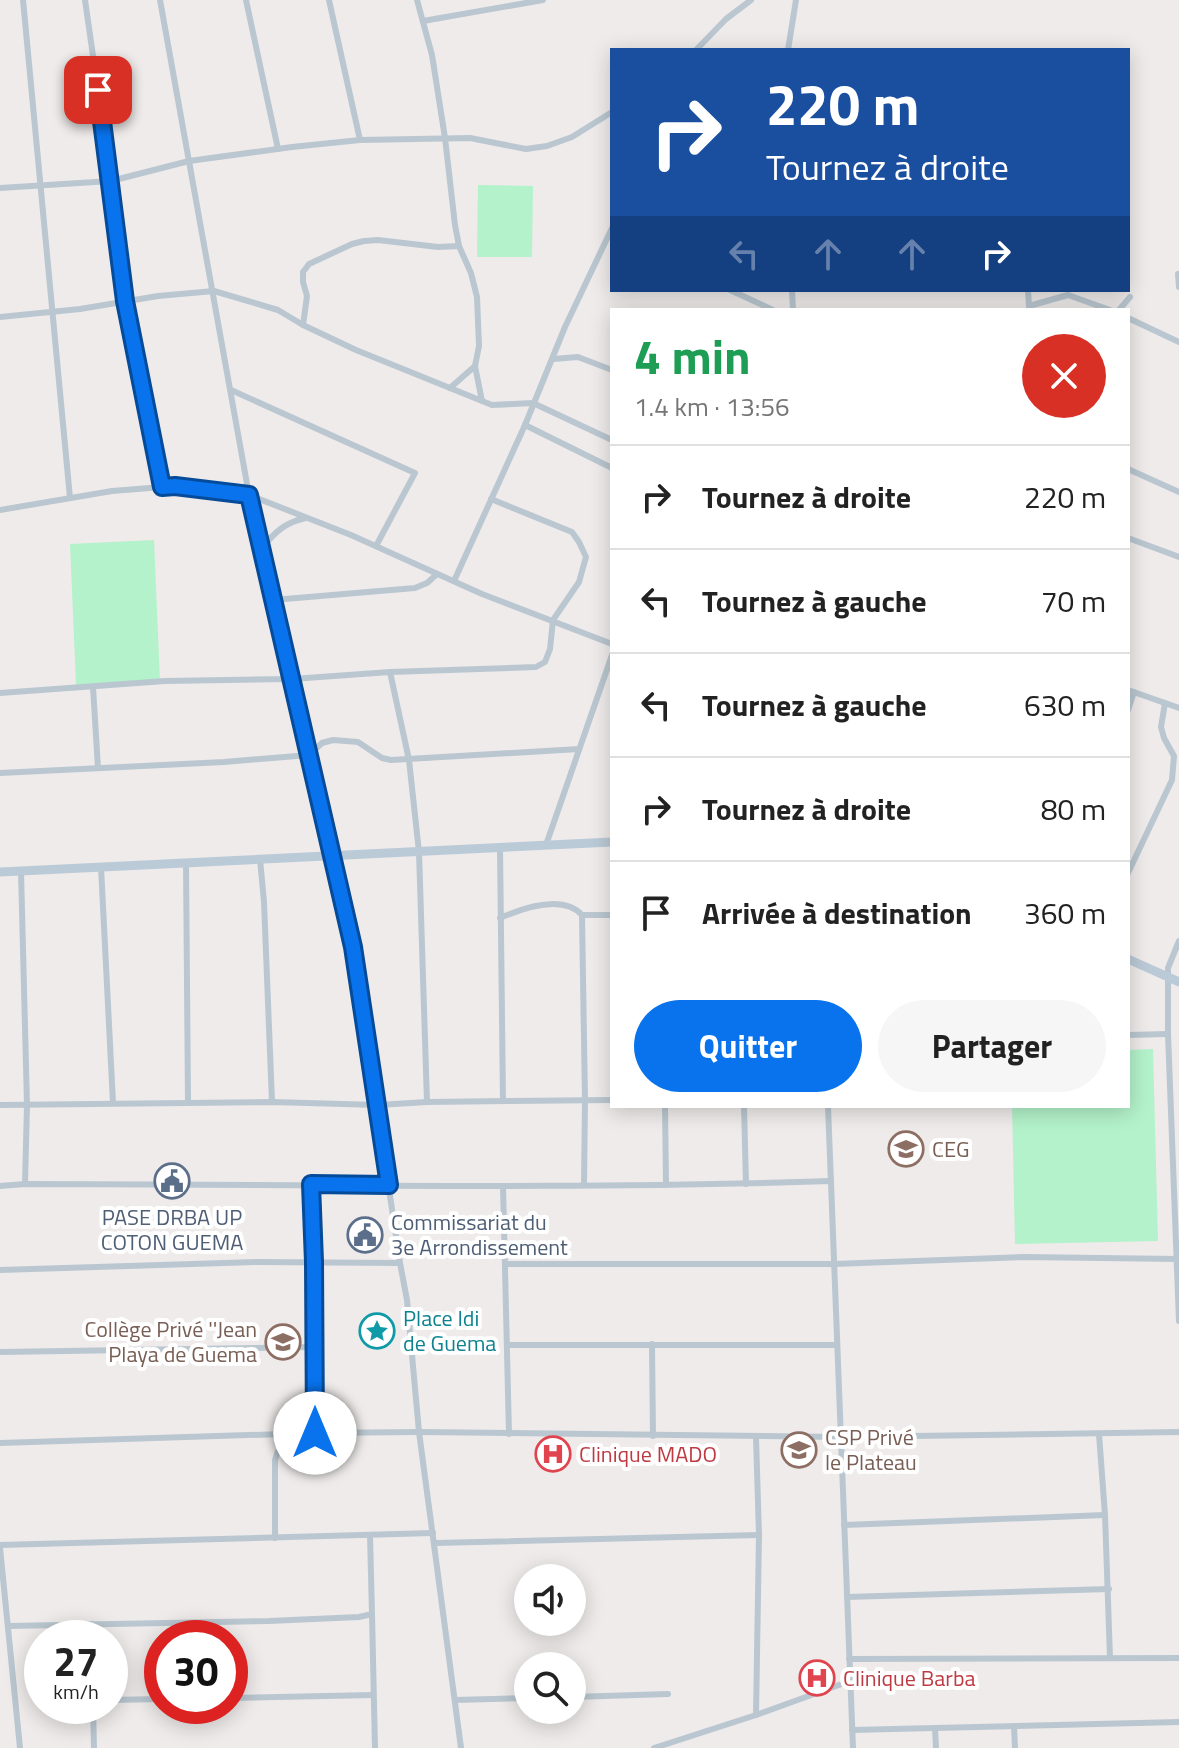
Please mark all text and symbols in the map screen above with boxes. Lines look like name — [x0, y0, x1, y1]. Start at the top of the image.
pin — [64, 56, 132, 124]
text: 220 m — [766, 62, 919, 147]
icon: arrive — [76, 68, 120, 112]
icon: right — [634, 80, 738, 184]
text: Tournez à droite — [766, 139, 1009, 194]
icon: left — [722, 232, 766, 276]
icon: ahead — [806, 232, 850, 276]
icon: ahead — [890, 232, 934, 276]
icon: right — [974, 232, 1018, 276]
text: 4 min — [634, 320, 751, 393]
button: close — [1022, 334, 1106, 418]
text: 1.4 km · 13:56 — [634, 387, 790, 426]
text: Tournez à droite — [702, 474, 911, 520]
text: 220 m — [1024, 474, 1106, 520]
icon: right — [634, 475, 678, 519]
text: Tournez à gauche — [702, 578, 927, 624]
text: 70 m — [1041, 578, 1106, 624]
icon: left — [634, 579, 678, 623]
text: Tournez à gauche — [702, 682, 927, 728]
text: 630 m — [1024, 682, 1106, 728]
icon: left — [634, 683, 678, 727]
text: Tournez à droite — [702, 786, 911, 832]
text: 80 m — [1041, 786, 1106, 832]
icon: right — [634, 787, 678, 831]
text: Arrivée à destination — [702, 890, 972, 936]
text: 360 m — [1024, 890, 1106, 936]
icon: arrive — [634, 891, 678, 935]
button: Quitter — [634, 1000, 862, 1092]
button: Partager — [878, 1000, 1106, 1092]
school or university icon: CEG — [887, 1130, 925, 1168]
place label: CEG — [932, 1132, 970, 1166]
public building icon: PASE DRBA UP COTON GUEMA — [153, 1162, 191, 1200]
place label: PASE DRBA UP COTON GUEMA — [101, 1200, 243, 1259]
place label: Commissariat du 3e Arrondissement — [391, 1205, 568, 1264]
public building icon: Commissariat du 3e Arrondissement — [346, 1216, 384, 1254]
place label: Place Idi de Guema — [403, 1301, 496, 1360]
place label: Collège Privé ''Jean Playa de Guema — [84, 1312, 257, 1371]
place icon: Place Idi de Guema — [358, 1312, 396, 1350]
school or university icon: Collège Privé ''Jean Playa de Guema — [264, 1323, 302, 1361]
position arrow — [273, 1391, 357, 1475]
place label: CSP Privé le Plateau — [825, 1420, 917, 1479]
school or university icon: CSP Privé le Plateau — [780, 1431, 818, 1469]
hospital icon: Clinique MADO — [534, 1435, 572, 1473]
place label: Clinique MADO — [579, 1437, 717, 1471]
map controls — [514, 1564, 586, 1724]
button: sound — [514, 1564, 586, 1636]
speed limit sign: 30 — [144, 1620, 248, 1724]
text: 27 — [54, 1631, 98, 1692]
button: search — [514, 1652, 586, 1724]
hospital icon: Clinique Barba — [798, 1659, 836, 1697]
place label: Clinique Barba — [843, 1661, 976, 1695]
text: km/h — [53, 1676, 99, 1707]

